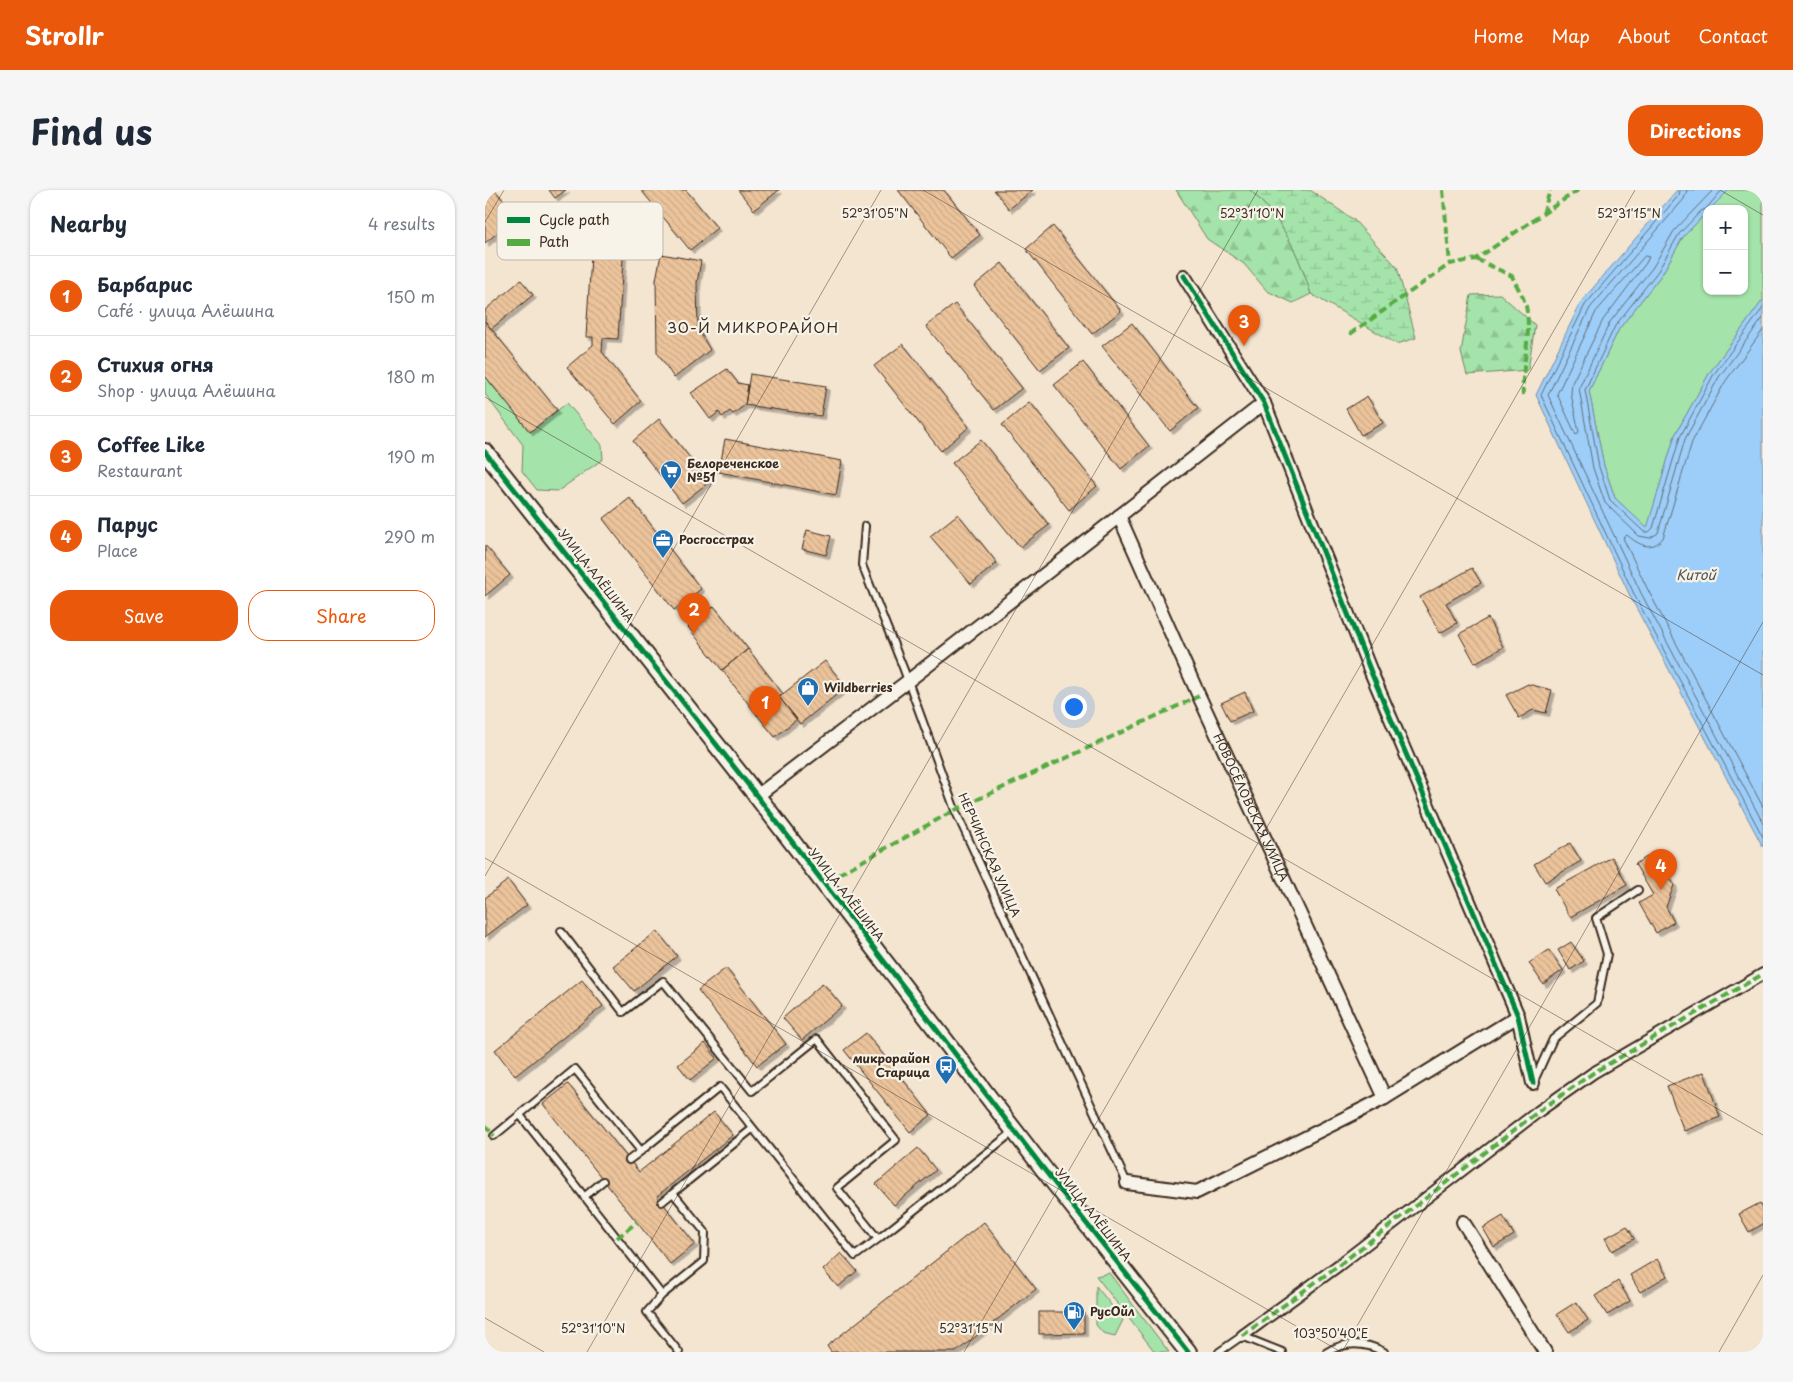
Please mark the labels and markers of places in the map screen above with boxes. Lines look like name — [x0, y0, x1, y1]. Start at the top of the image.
pin: 3 — [1228, 305, 1260, 346]
place label: Белореченское №51 — [687, 454, 779, 486]
supermarket icon: Белореченское №51 — [659, 459, 683, 490]
office icon: Росгосстрах — [651, 528, 675, 559]
place label: Росгосстрах — [679, 530, 754, 548]
pin: 2 — [678, 593, 710, 634]
shop icon: Wildberries — [796, 676, 820, 707]
place label: Wildberries — [824, 678, 893, 696]
pin: 1 — [749, 686, 781, 727]
pin: 4 — [1645, 849, 1677, 890]
place label: микрорайон Старица — [853, 1049, 931, 1081]
bus stop icon: микрорайон Старица — [934, 1054, 958, 1085]
fuel station icon: РусОйл — [1062, 1300, 1086, 1331]
place label: РусОйл — [1090, 1302, 1135, 1320]

